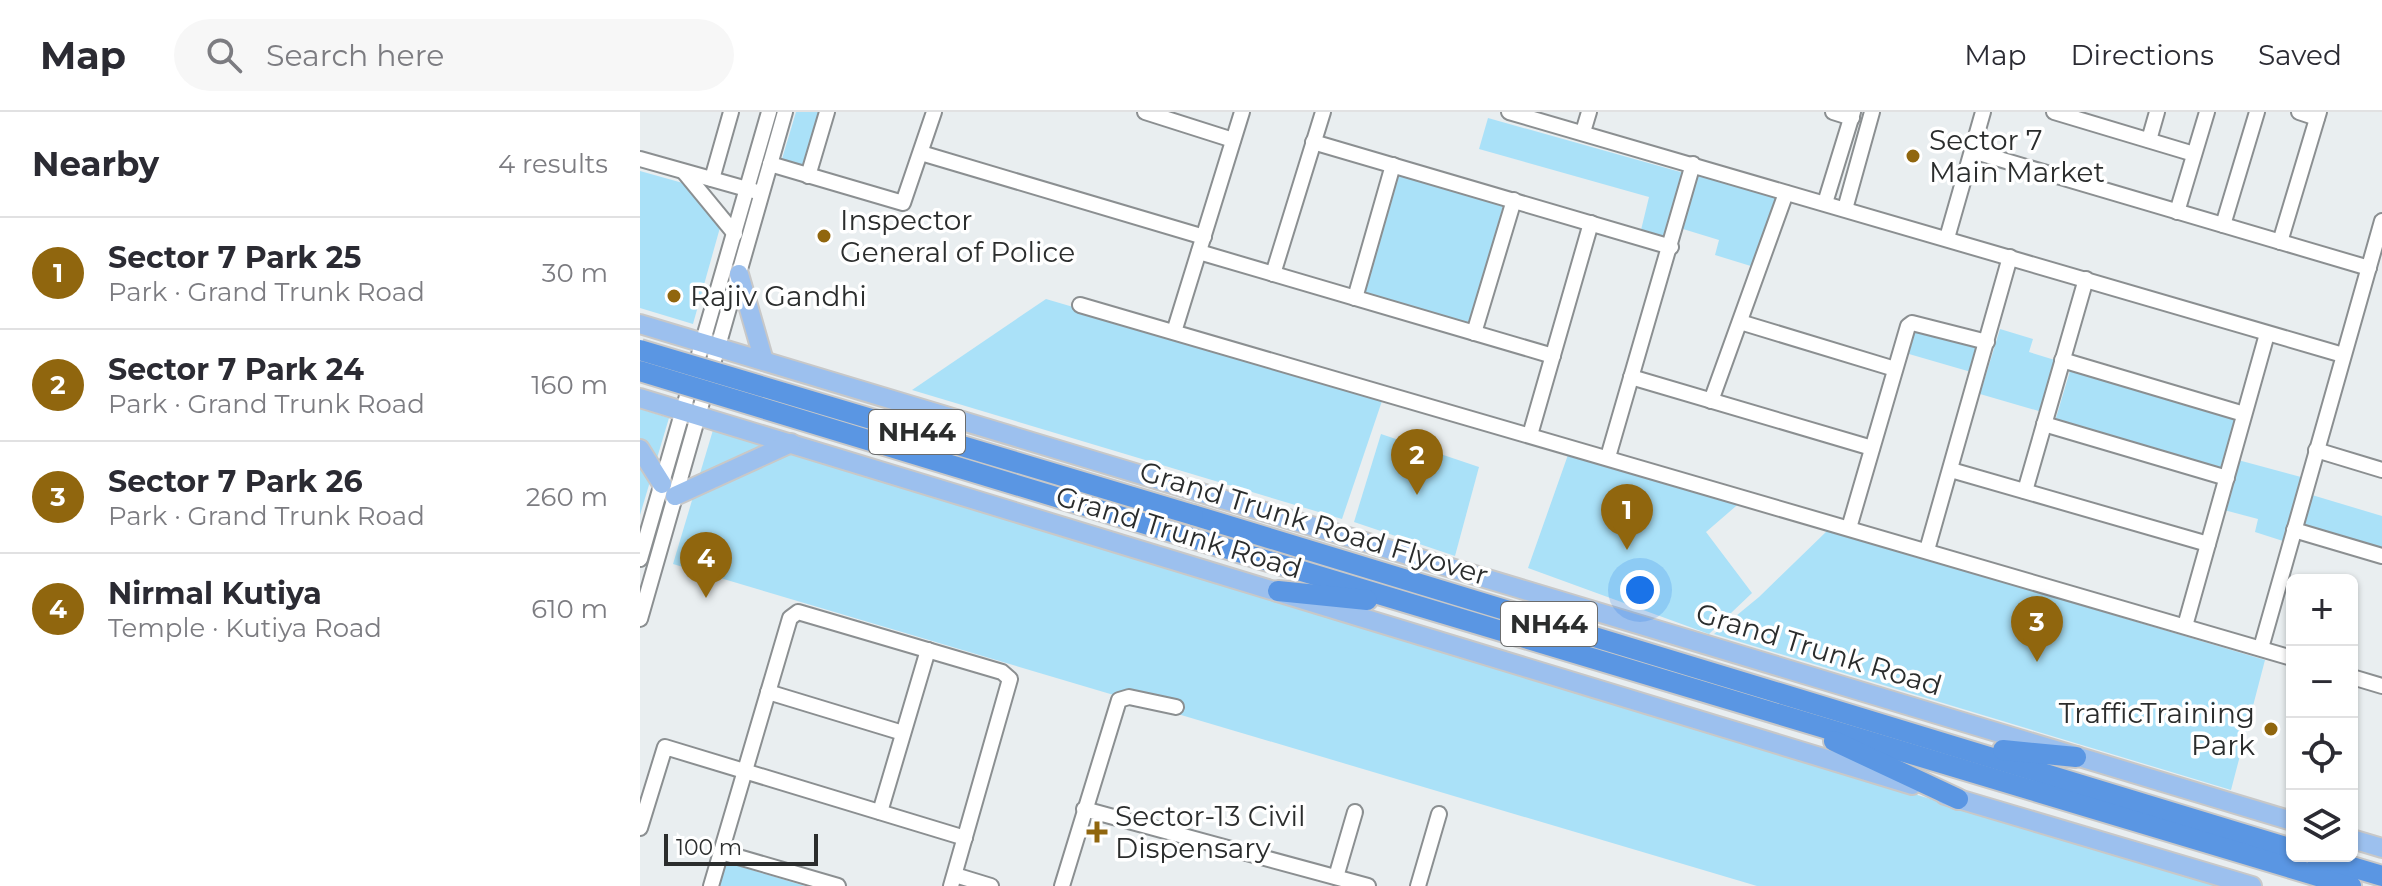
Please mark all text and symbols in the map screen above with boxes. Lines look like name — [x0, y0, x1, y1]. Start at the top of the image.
search box — [174, 19, 734, 91]
text: Map — [40, 32, 126, 79]
icon: search — [202, 33, 246, 77]
text: Search here — [266, 37, 444, 74]
text: Map — [1964, 38, 2026, 72]
text: Directions — [2070, 38, 2214, 72]
text: Saved — [2258, 38, 2342, 72]
place label: Sector 7 Main Market — [1929, 123, 2105, 189]
text: Nearby — [32, 143, 159, 185]
marker: Sector 7 Main Market — [1904, 147, 1922, 165]
text: 4 results — [498, 148, 608, 180]
place label: Inspector General of Police — [840, 203, 1075, 269]
marker: Inspector General of Police — [815, 227, 833, 245]
text: Sector 7 Park 25 — [108, 239, 361, 276]
text: 1 — [53, 257, 63, 289]
text: 30 m — [542, 257, 608, 289]
text: Park · Grand Trunk Road — [108, 276, 425, 308]
place label: Rajiv Gandhi — [690, 279, 867, 313]
marker: Rajiv Gandhi — [665, 287, 683, 305]
text: Sector 7 Park 24 — [108, 351, 364, 388]
text: 2 — [50, 369, 66, 401]
text: 160 m — [531, 369, 608, 401]
text: Park · Grand Trunk Road — [108, 388, 425, 420]
road number: NH44 — [869, 410, 965, 454]
pin: 2 — [1391, 429, 1443, 495]
street label: Grand Trunk Road Flyover — [1136, 454, 1492, 592]
text: Sector 7 Park 26 — [108, 463, 363, 500]
street label: Grand Trunk Road — [1052, 479, 1306, 585]
text: 3 — [50, 481, 66, 513]
text: 260 m — [526, 481, 608, 513]
pin: 1 — [1601, 484, 1653, 550]
text: Park · Grand Trunk Road — [108, 500, 425, 532]
pin: 4 — [680, 532, 732, 598]
your location — [1620, 570, 1660, 610]
map controls — [2286, 574, 2358, 862]
button: + — [2286, 574, 2358, 646]
text: Nirmal Kutiya — [108, 575, 322, 612]
text: 4 — [49, 593, 67, 625]
text: 610 m — [531, 593, 608, 625]
street label: Grand Trunk Road — [1692, 595, 1946, 703]
pin: 3 — [2011, 596, 2063, 662]
road number: NH44 — [1501, 602, 1597, 646]
text: Temple · Kutiya Road — [108, 612, 382, 644]
button: − — [2286, 646, 2358, 718]
place label: TrafficTraining Park — [2059, 696, 2255, 762]
button: locate — [2286, 718, 2358, 790]
marker: TrafficTraining Park — [2262, 720, 2280, 738]
button: layers — [2286, 790, 2358, 862]
place label: Sector-13 Civil Dispensary — [1115, 799, 1305, 865]
marker: Sector-13 Civil Dispensary — [1086, 821, 1108, 843]
scale bar — [664, 830, 818, 866]
text: 100 m — [676, 834, 742, 861]

